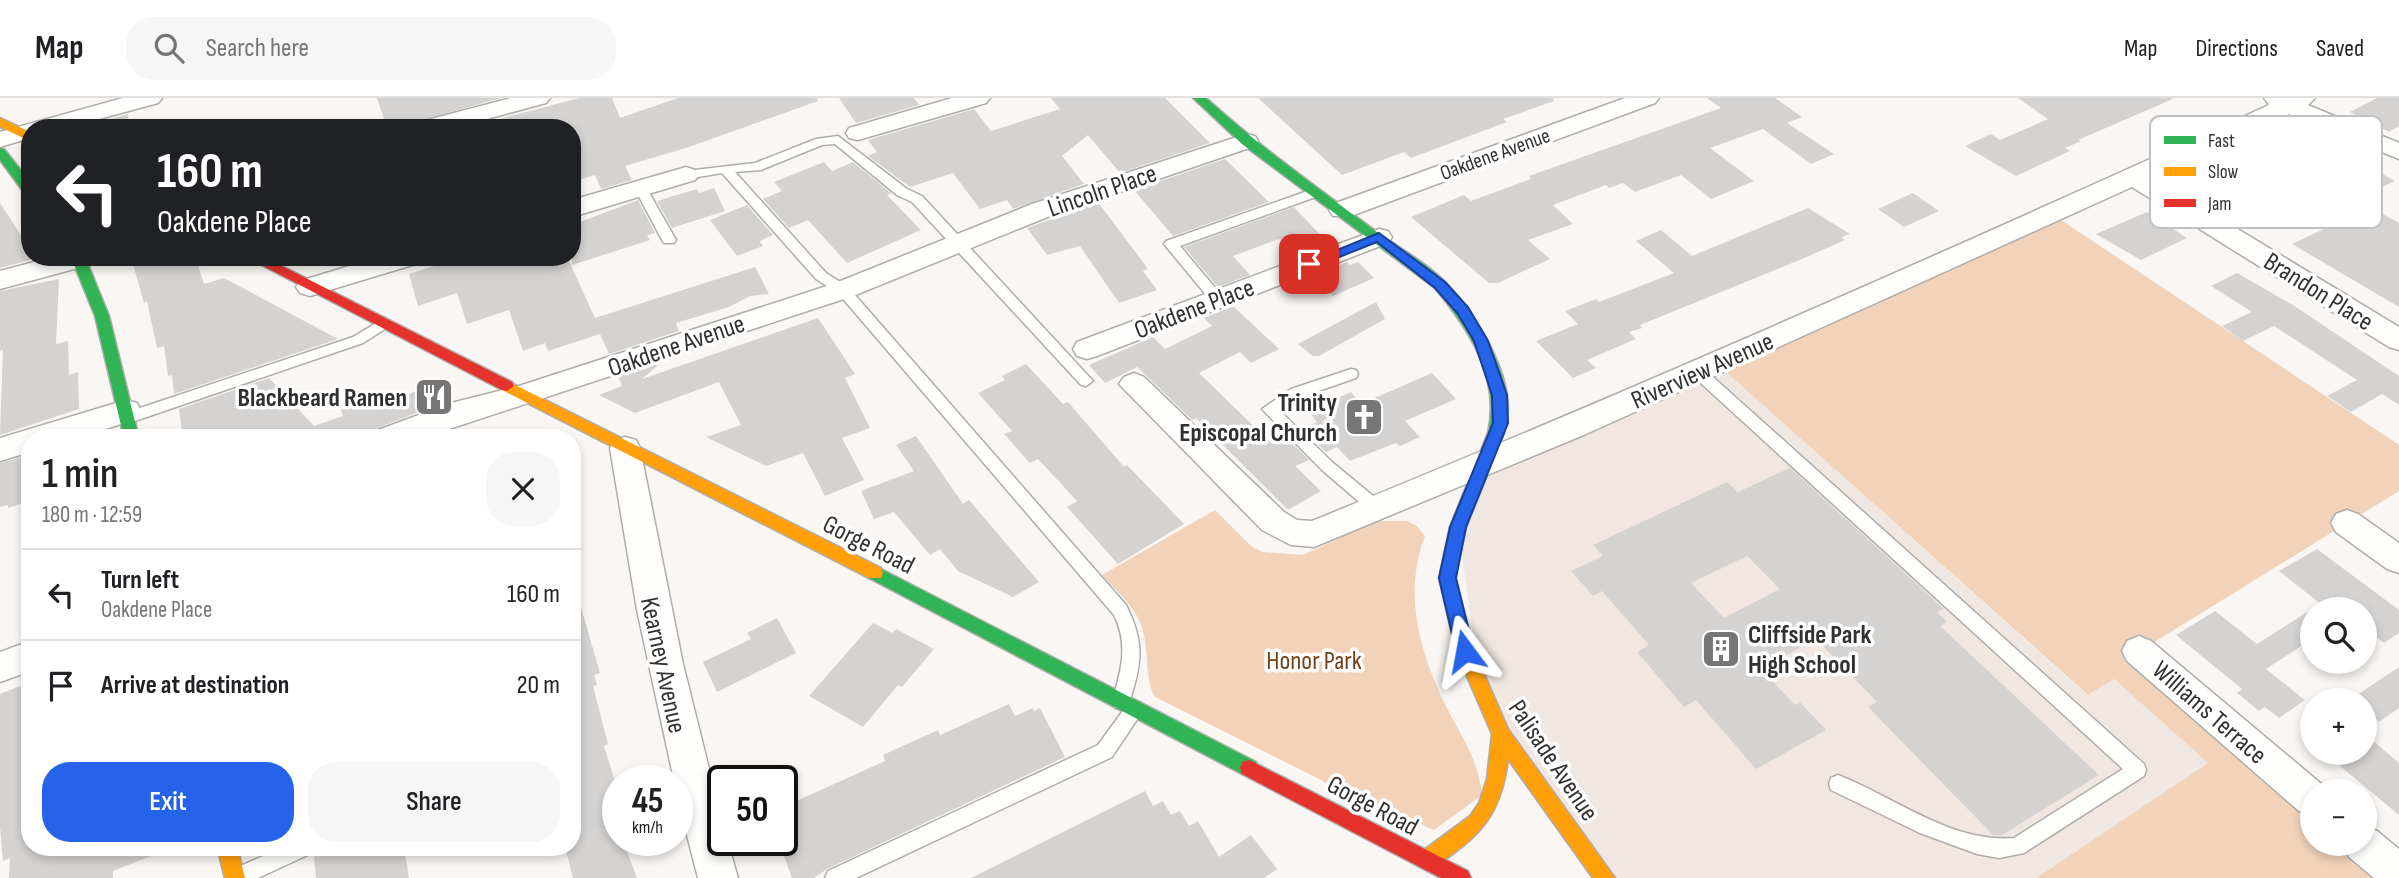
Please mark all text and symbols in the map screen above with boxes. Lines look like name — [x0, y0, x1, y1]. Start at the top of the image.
search box — [126, 17, 616, 80]
text: Map — [35, 28, 84, 68]
icon: search — [150, 29, 188, 67]
text: Search here — [206, 33, 309, 64]
text: Map — [2124, 34, 2157, 63]
text: Directions — [2195, 34, 2278, 63]
text: Saved — [2316, 34, 2364, 63]
legend — [2150, 116, 2382, 228]
street label: Oakdene Avenue — [1437, 123, 1554, 186]
text: Fast — [2208, 130, 2235, 153]
text: 160 m — [157, 143, 263, 202]
icon: left — [42, 147, 133, 238]
street label: Lincoln Place — [1044, 158, 1161, 225]
text: Slow — [2208, 161, 2238, 184]
text: Jam — [2207, 193, 2231, 216]
text: Oakdene Place — [157, 203, 312, 242]
pin — [1279, 234, 1339, 294]
icon: arrive — [1290, 245, 1328, 283]
street label: Brandon Place — [2258, 246, 2379, 338]
street label: Oakdene Place — [1130, 272, 1259, 346]
street label: Oakdene Avenue — [604, 309, 749, 384]
street label: Riverview Avenue — [1627, 326, 1779, 417]
restaurant icon: Blackbeard Ramen — [413, 376, 455, 418]
place label: Blackbeard Ramen — [238, 383, 407, 414]
place label: Trinity Episcopal Church — [1179, 388, 1337, 449]
church icon: Trinity Episcopal Church — [1343, 396, 1385, 438]
text: 1 min — [42, 449, 118, 500]
button: close — [486, 452, 560, 526]
text: 180 m · 12:59 — [42, 501, 142, 529]
street label: Gorge Road — [817, 509, 919, 582]
text: Turn left — [101, 565, 179, 596]
icon: left — [42, 576, 80, 614]
text: 160 m — [507, 579, 560, 610]
street label: Kearney Avenue — [633, 594, 692, 736]
text: Oakdene Place — [101, 596, 212, 624]
map controls — [2300, 597, 2377, 856]
button: search — [2300, 597, 2377, 674]
position arrow — [1428, 614, 1502, 688]
place label: Cliffside Park High School — [1748, 620, 1872, 681]
building icon: Cliffside Park High School — [1700, 628, 1742, 670]
park label: Honor Park — [1266, 646, 1362, 677]
street label: Williams Terrace — [2145, 655, 2273, 771]
icon: arrive — [42, 667, 80, 705]
text: Arrive at destination — [101, 670, 289, 701]
text: 20 m — [517, 670, 560, 701]
button: + — [2300, 688, 2377, 765]
street label: Palisade Avenue — [1501, 695, 1605, 827]
button: Exit — [42, 762, 294, 842]
button: Share — [308, 762, 560, 842]
speed limit sign: 50 — [707, 765, 798, 856]
street label: Gorge Road — [1321, 769, 1423, 843]
button: − — [2300, 779, 2377, 856]
text: 45 — [632, 780, 663, 823]
text: km/h — [632, 817, 663, 838]

